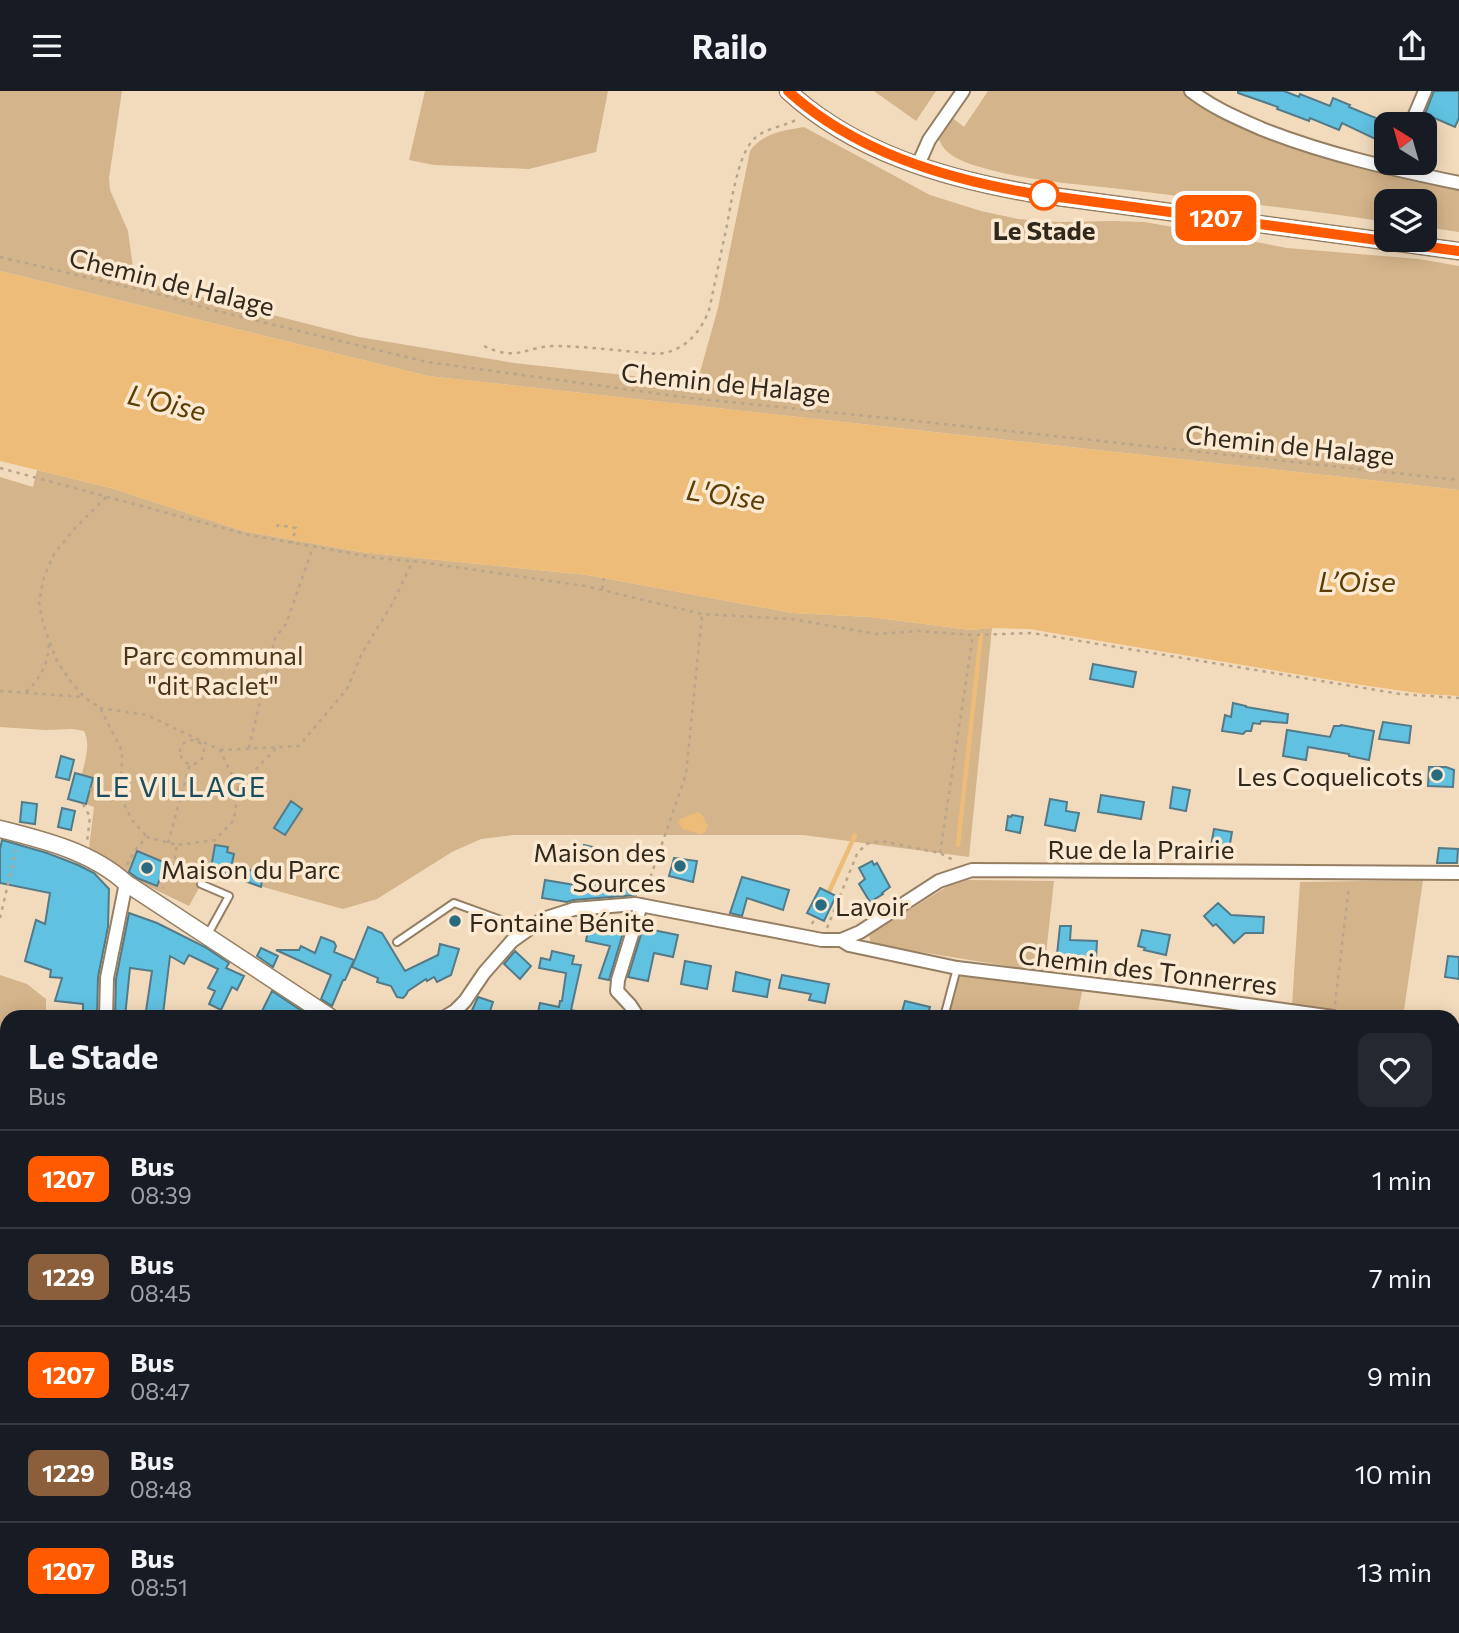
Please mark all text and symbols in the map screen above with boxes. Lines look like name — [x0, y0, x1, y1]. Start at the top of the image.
text: Railo — [692, 26, 767, 66]
icon: menu — [28, 27, 66, 65]
icon: share — [1393, 27, 1431, 65]
north arrow — [1374, 112, 1437, 175]
map controls — [1374, 112, 1437, 252]
marker: Le Stade — [1029, 180, 1059, 210]
button: layers — [1374, 189, 1437, 252]
line badge: 1207 — [1167, 195, 1265, 241]
text: 1207 — [1189, 203, 1243, 232]
place label: Le Stade — [993, 214, 1095, 245]
street label: Chemin de Halage — [66, 241, 278, 321]
street label: Chemin de Halage — [620, 356, 832, 408]
water label: L'Oise — [125, 377, 210, 428]
street label: Chemin de Halage — [1184, 418, 1396, 470]
water label: L'Oise — [684, 472, 768, 516]
water label: L’Oise — [1318, 564, 1396, 598]
park label: Parc communal "dit Raclet" — [122, 639, 304, 700]
place label: Les Coquelicots — [1237, 760, 1423, 791]
marker: Les Coquelicots — [1429, 767, 1445, 783]
district label: LE VILLAGE — [95, 769, 267, 803]
street label: Rue de la Prairie — [1048, 833, 1234, 864]
place label: Maison des Sources — [533, 836, 666, 897]
place label: Maison du Parc — [161, 853, 340, 884]
marker: Maison des Sources — [672, 858, 688, 874]
marker: Maison du Parc — [139, 860, 155, 876]
place label: Lavoir — [835, 890, 909, 921]
marker: Lavoir — [813, 897, 829, 913]
place label: Fontaine Bénite — [469, 906, 655, 937]
marker: Fontaine Bénite — [447, 913, 463, 929]
street label: Chemin des Tonnerres — [1017, 938, 1279, 1000]
button: heart — [1358, 1033, 1432, 1107]
text: Le Stade — [28, 1035, 158, 1076]
text: Bus — [28, 1082, 66, 1110]
text: Bus — [130, 1150, 174, 1181]
text: 1207 — [42, 1164, 95, 1193]
text: 1 min — [1372, 1164, 1432, 1195]
text: 08:39 — [130, 1181, 192, 1209]
text: Bus — [130, 1248, 174, 1279]
text: 1229 — [42, 1262, 95, 1291]
text: 7 min — [1369, 1262, 1432, 1293]
text: 08:45 — [130, 1279, 191, 1307]
text: Bus — [130, 1346, 174, 1377]
text: 1207 — [42, 1360, 95, 1389]
text: 9 min — [1367, 1360, 1432, 1391]
text: 08:47 — [130, 1377, 190, 1405]
text: Bus — [130, 1444, 174, 1475]
text: 1229 — [42, 1458, 95, 1487]
text: 10 min — [1355, 1458, 1432, 1489]
text: 08:48 — [130, 1475, 192, 1503]
text: Bus — [130, 1542, 174, 1573]
text: 1207 — [42, 1556, 95, 1585]
text: 13 min — [1357, 1556, 1432, 1587]
text: 08:51 — [130, 1573, 188, 1601]

